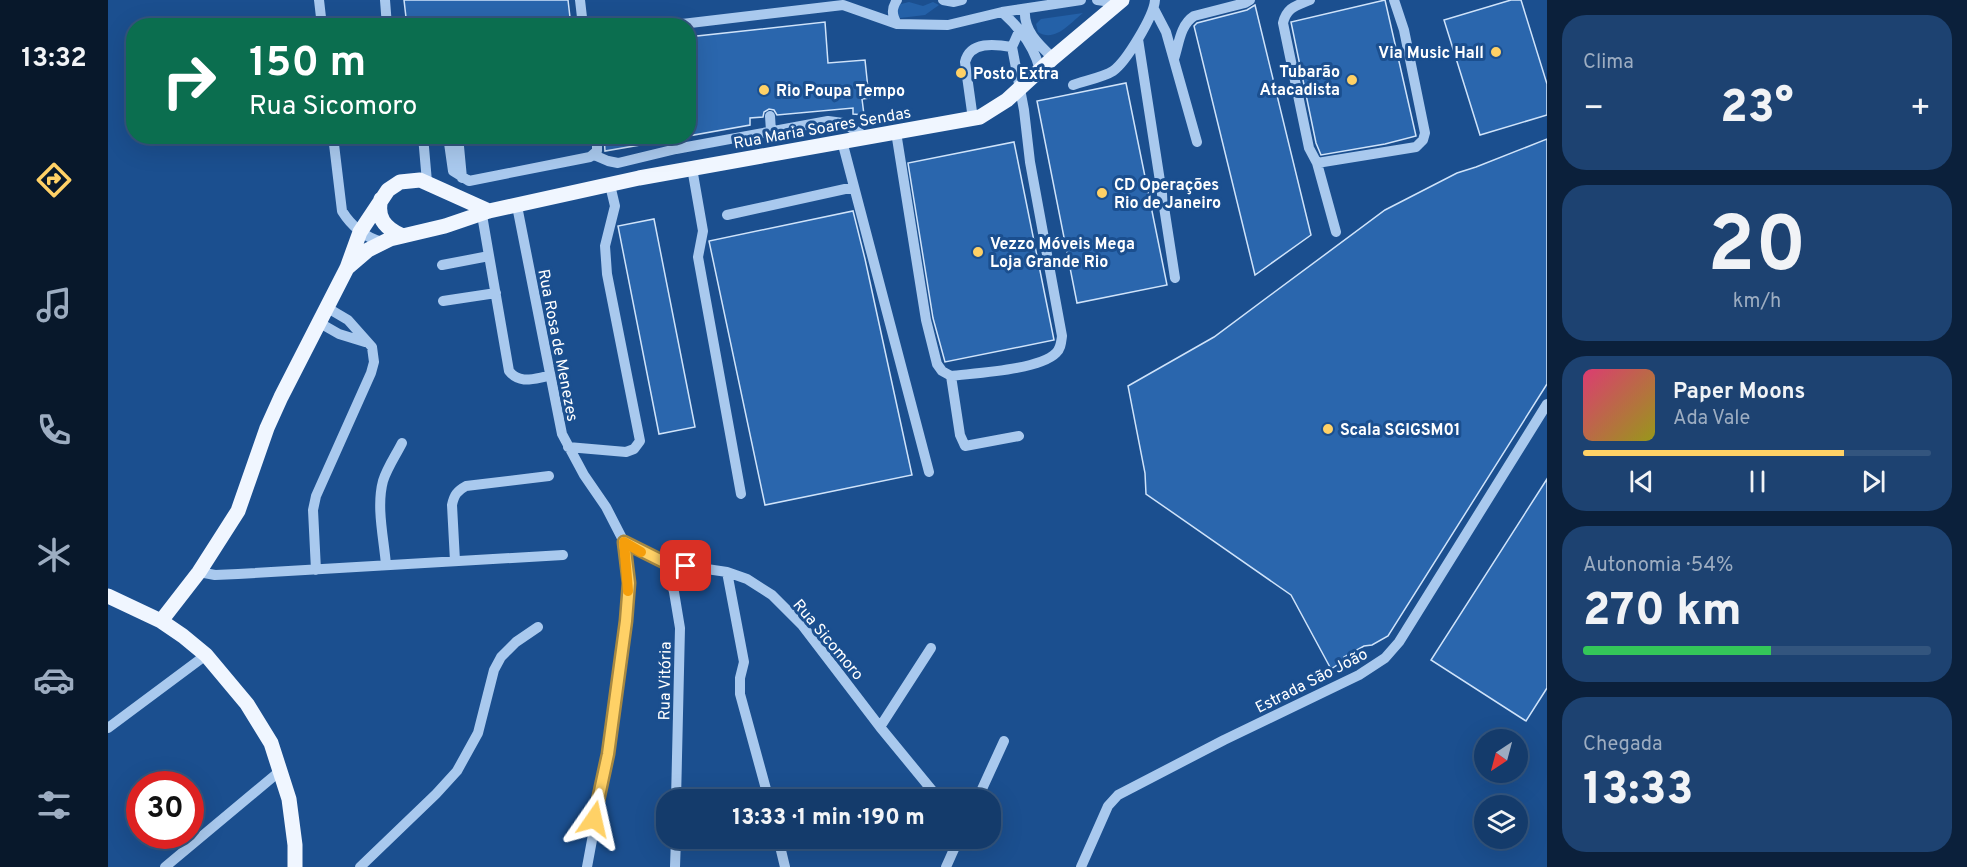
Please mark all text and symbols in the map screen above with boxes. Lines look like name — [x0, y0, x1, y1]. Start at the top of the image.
text: 150 m — [249, 38, 366, 91]
text: 13:32 — [21, 42, 87, 76]
icon: right — [150, 42, 228, 120]
place label: Via Music Hall — [1378, 44, 1484, 64]
marker: Via Music Hall — [1489, 45, 1503, 59]
text: Clima — [1583, 50, 1634, 76]
place label: Tubarão Atacadista — [1259, 63, 1340, 101]
place label: Posto Extra — [973, 65, 1059, 85]
marker: Posto Extra — [954, 66, 968, 80]
marker: Tubarão Atacadista — [1345, 73, 1359, 87]
text: 23° — [1720, 81, 1794, 138]
place label: Rio Poupa Tempo — [776, 82, 905, 102]
marker: Rio Poupa Tempo — [757, 83, 771, 97]
text: − — [1583, 89, 1604, 131]
text: + — [1910, 89, 1931, 131]
text: Rua Sicomoro — [249, 90, 417, 124]
street label: Rua Maria Soares Sendas — [732, 103, 913, 154]
icon: directions — [33, 159, 75, 201]
place label: CD Operações Rio de Janeiro — [1114, 176, 1221, 214]
marker: CD Operações Rio de Janeiro — [1095, 186, 1109, 200]
text: 20 — [1708, 200, 1806, 299]
place label: Vezzo Móveis Mega Loja Grande Rio — [990, 235, 1135, 273]
marker: Vezzo Móveis Mega Loja Grande Rio — [971, 245, 985, 259]
street label: Rua Rosa de Menezes — [532, 267, 582, 423]
icon: music — [33, 284, 75, 326]
text: km/h — [1733, 289, 1781, 315]
text: Paper Moons — [1673, 379, 1805, 406]
text: Ada Vale — [1673, 406, 1750, 432]
icon: phone — [33, 409, 75, 451]
place label: Scala SGIGSM01 — [1340, 421, 1460, 441]
marker: Scala SGIGSM01 — [1321, 422, 1335, 436]
icon: previous — [1625, 465, 1658, 498]
icon: pause — [1741, 465, 1774, 498]
icon: next — [1857, 465, 1890, 498]
icon: climate — [33, 534, 75, 576]
pin — [660, 540, 711, 591]
icon: arrive — [669, 549, 702, 582]
text: Autonomia · 54% — [1583, 553, 1733, 579]
text: 270 km — [1583, 584, 1742, 641]
street label: Rua Sicomoro — [788, 596, 867, 685]
street label: Rua Vitória — [655, 641, 677, 721]
street label: Estrada São João — [1252, 645, 1372, 719]
icon: car — [33, 659, 75, 701]
north arrow — [1474, 729, 1528, 783]
map controls — [1474, 729, 1528, 849]
text: Chegada — [1583, 732, 1663, 758]
text: 13:33 — [1583, 763, 1693, 820]
speed limit sign: 30 — [126, 771, 204, 849]
icon: filters — [33, 784, 75, 826]
position arrow — [562, 787, 626, 851]
button: layers — [1474, 795, 1528, 849]
text: 13:33 · 1 min · 190 m — [732, 805, 925, 832]

